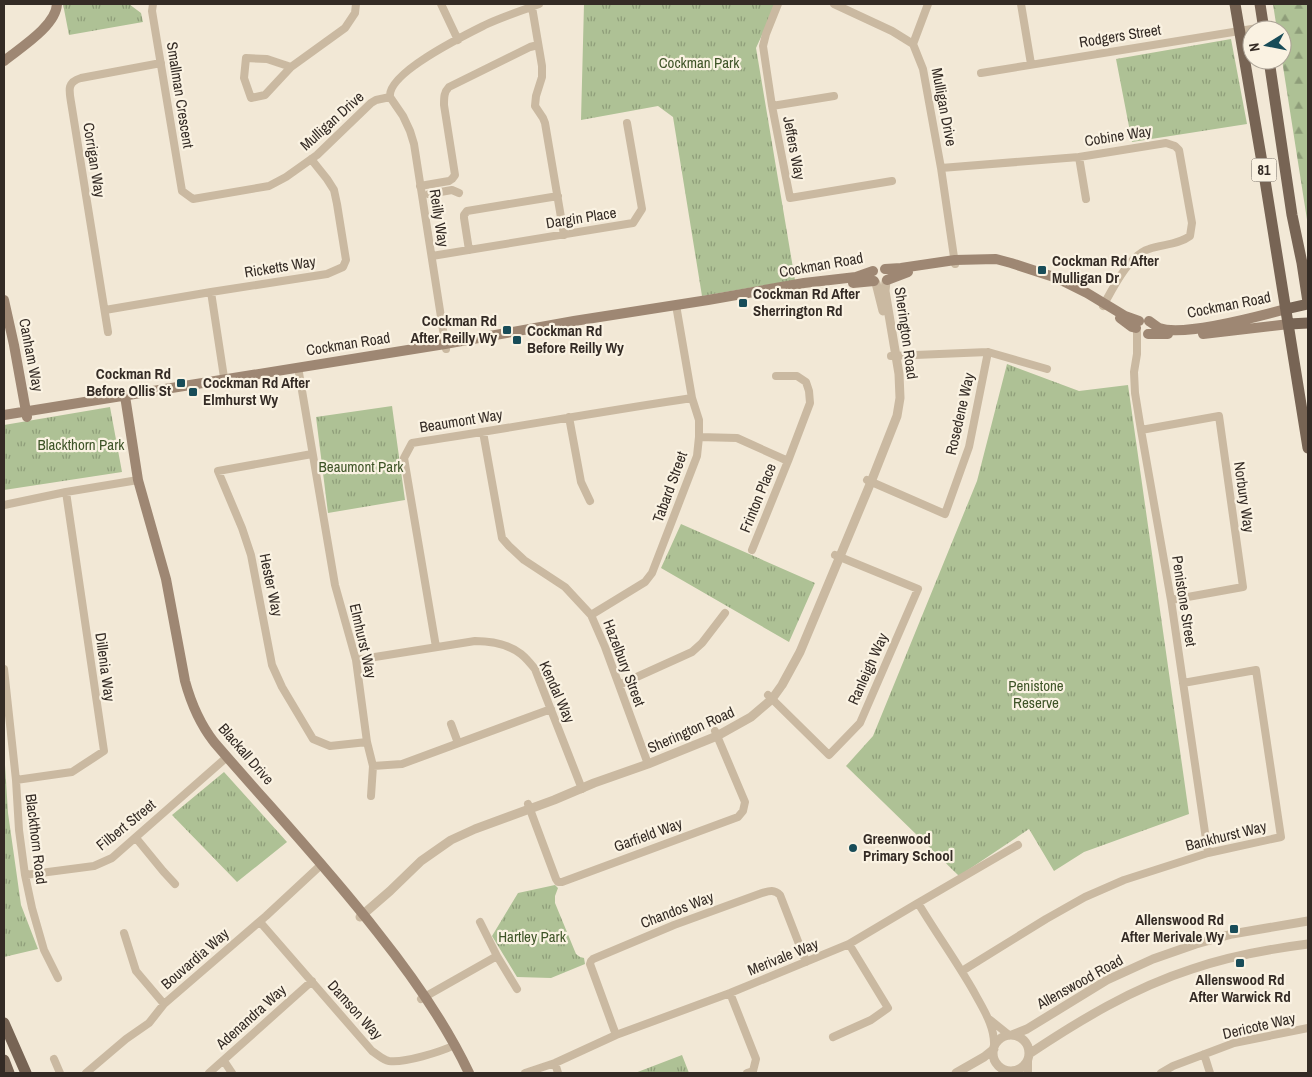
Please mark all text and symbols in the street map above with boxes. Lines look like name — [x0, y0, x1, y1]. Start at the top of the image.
street label: Rodgers Street — [1077, 19, 1163, 52]
north arrow — [1242, 20, 1292, 70]
street label: Smallman Crescent — [162, 40, 199, 150]
text: N — [1245, 42, 1264, 53]
park label: Cockman Park — [659, 52, 740, 73]
street label: Mulligan Drive — [927, 66, 962, 148]
street label: Mulligan Drive — [295, 86, 368, 155]
street label: Jeffers Way — [778, 114, 811, 182]
street label: Cobine Way — [1083, 120, 1154, 151]
street label: Corrigan Way — [78, 121, 111, 200]
road number: 81 — [1252, 158, 1276, 182]
street label: Reilly Way — [425, 187, 455, 249]
street label: Dargin Place — [544, 202, 618, 233]
street label: Cockman Road — [777, 247, 864, 282]
street label: Ricketts Way — [243, 250, 318, 283]
place label: Cockman Rd After Mulligan Dr — [1052, 250, 1159, 288]
marker: Cockman Rd After Mulligan Dr — [1036, 264, 1048, 276]
place label: Cockman Rd After Sherrington Rd — [753, 283, 860, 321]
street label: Sherington Road — [890, 285, 923, 380]
street label: Cockman Road — [1185, 286, 1273, 323]
marker: Cockman Rd After Sherrington Rd — [737, 297, 749, 309]
place label: Cockman Rd After Reilly Wy — [410, 310, 497, 348]
street label: Canham Way — [14, 317, 49, 394]
place label: Cockman Rd Before Reilly Wy — [527, 320, 624, 358]
marker: Cockman Rd After Reilly Wy — [501, 324, 513, 336]
street label: Cockman Road — [304, 327, 391, 361]
marker: Cockman Rd Before Reilly Wy — [511, 334, 523, 346]
place label: Cockman Rd Before Ollis St — [86, 363, 171, 401]
street label: Rosedene Way — [940, 370, 979, 457]
place label: Cockman Rd After Elmhurst Wy — [203, 372, 310, 410]
marker: Cockman Rd Before Ollis St — [175, 377, 187, 389]
marker: Cockman Rd After Elmhurst Wy — [187, 386, 199, 398]
street label: Beaumont Way — [418, 403, 505, 437]
park label: Blackthorn Park — [38, 434, 125, 455]
street label: Tabard Street — [647, 448, 692, 525]
park label: Beaumont Park — [319, 456, 404, 477]
street label: Frinton Place — [734, 460, 781, 536]
street label: Norbury Way — [1229, 460, 1260, 535]
street label: Hester Way — [255, 552, 289, 619]
street label: Penistone Street — [1167, 554, 1202, 648]
street label: Elmhurst Way — [345, 601, 382, 681]
street label: Hazelbury Street — [598, 616, 651, 710]
street label: Ranleigh Way — [842, 629, 893, 708]
street label: Dillenia Way — [90, 631, 121, 704]
street label: Kendal Way — [534, 657, 581, 727]
park label: Penistone Reserve — [1008, 675, 1064, 713]
street label: Sherington Road — [644, 701, 738, 758]
street label: Blackall Drive — [214, 718, 279, 789]
street label: Blackthorn Road — [21, 793, 52, 885]
street label: Filbert Street — [91, 794, 160, 855]
street label: Garfield Way — [611, 812, 686, 857]
street label: Bankhurst Way — [1183, 815, 1269, 856]
place label: Greenwood Primary School — [863, 828, 953, 866]
marker: Greenwood Primary School — [847, 842, 859, 854]
street label: Chandos Way — [637, 886, 717, 933]
place label: Allenswood Rd After Merivale Wy — [1121, 909, 1224, 947]
street label: Bouvardia Way — [156, 923, 234, 994]
marker: Allenswood Rd After Merivale Wy — [1228, 923, 1240, 935]
park label: Hartley Park — [498, 926, 567, 947]
street label: Merivale Way — [744, 932, 822, 980]
street label: Allenswood Road — [1032, 949, 1127, 1014]
marker: Allenswood Rd After Warwick Rd — [1234, 957, 1246, 969]
place label: Allenswood Rd After Warwick Rd — [1189, 969, 1291, 1007]
street label: Damson Way — [323, 975, 388, 1045]
street label: Adenandra Way — [210, 979, 291, 1054]
street label: Dericote Way — [1220, 1007, 1298, 1044]

